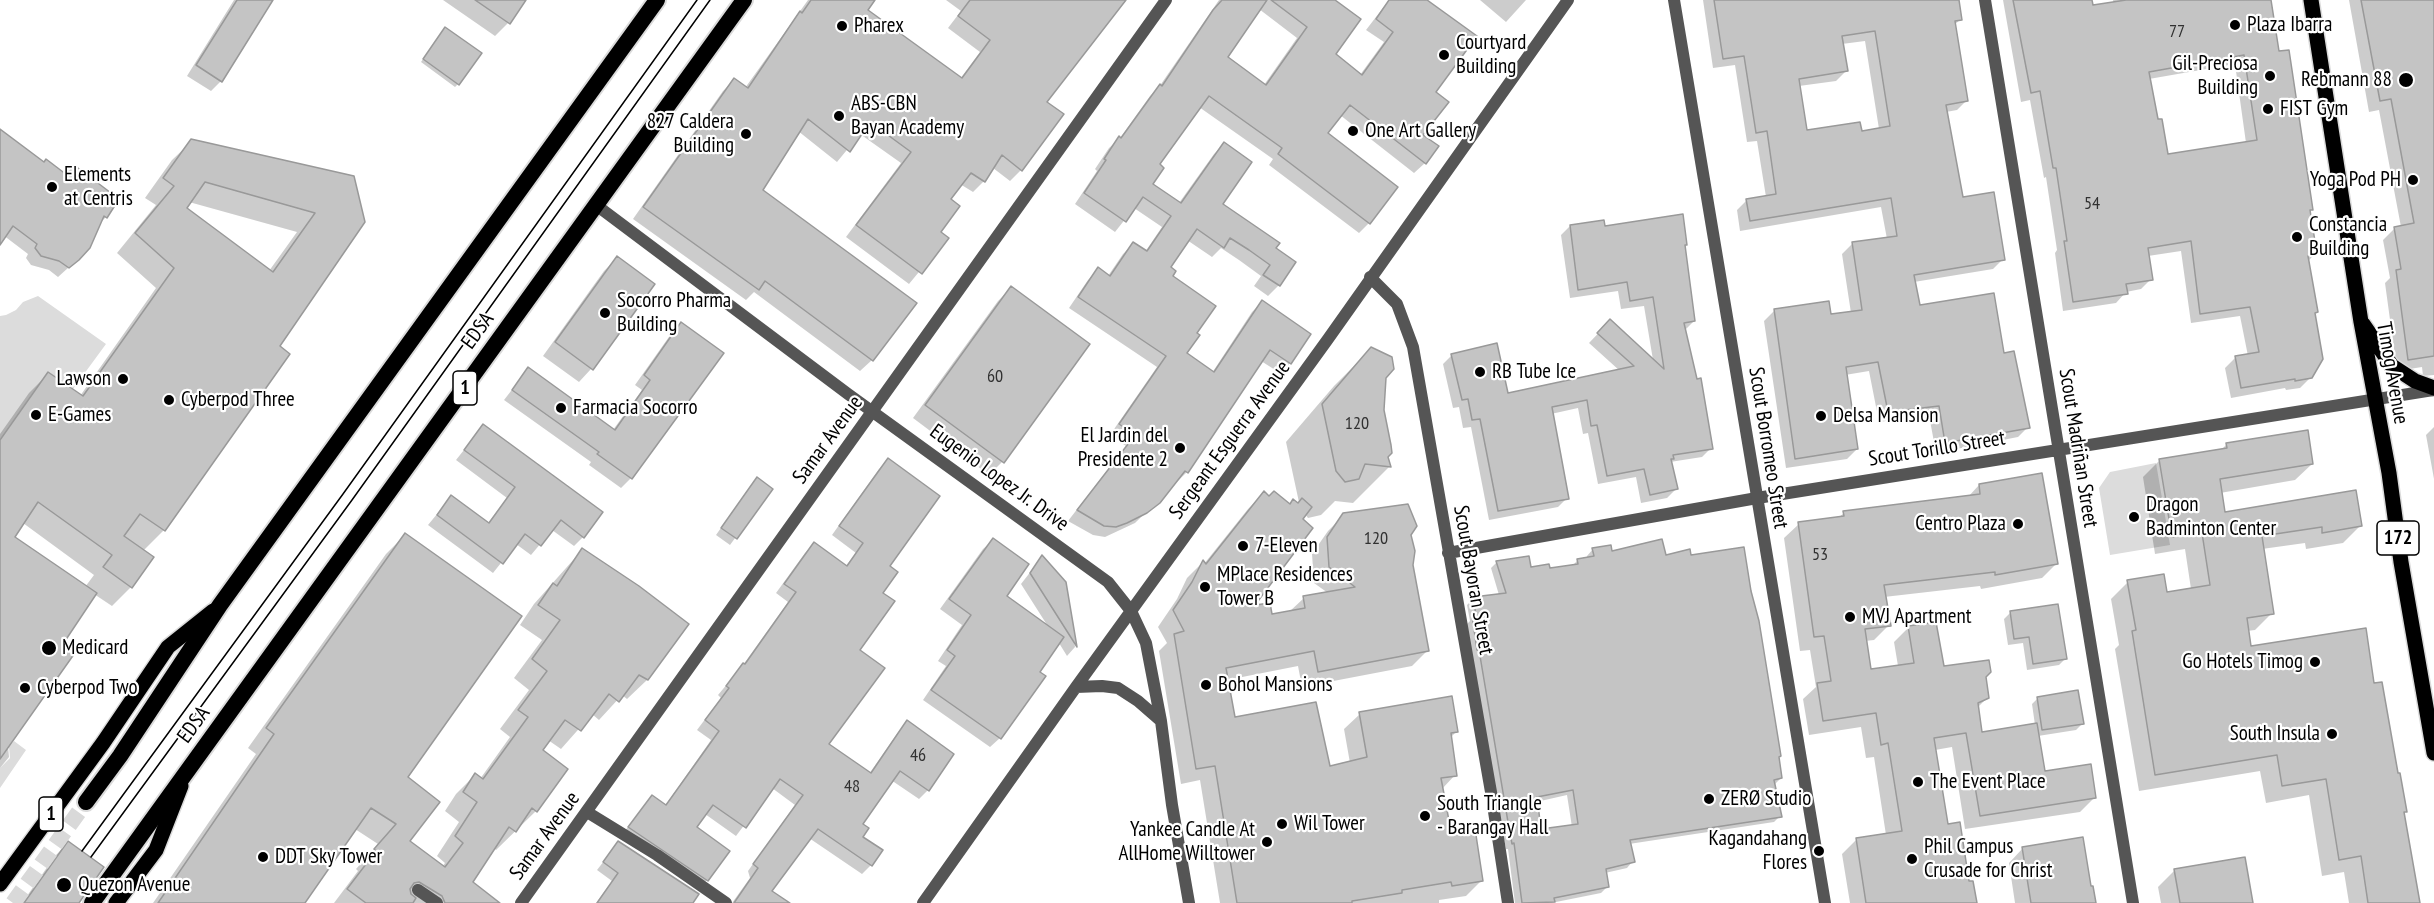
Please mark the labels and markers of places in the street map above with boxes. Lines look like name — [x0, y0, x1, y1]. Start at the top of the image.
place label: Plaza Ibarra — [2247, 12, 2332, 38]
place label: Pharex — [854, 13, 904, 39]
marker: Plaza Ibarra — [2228, 18, 2242, 32]
marker: Pharex — [835, 19, 849, 33]
place label: Courtyard Building — [1456, 30, 1526, 80]
marker: Courtyard Building — [1437, 48, 1451, 62]
place label: Gil-Preciosa Building — [2172, 51, 2258, 101]
place label: Rebmann 88 — [2301, 67, 2392, 93]
marker: Gil-Preciosa Building — [2263, 69, 2277, 83]
marker: Rebmann 88 — [2397, 71, 2415, 89]
place label: ABS-CBN Bayan Academy — [851, 91, 964, 141]
place label: FIST Gym — [2280, 96, 2348, 122]
marker: FIST Gym — [2261, 102, 2275, 116]
place label: 827 Caldera Building — [647, 109, 734, 159]
marker: ABS-CBN Bayan Academy — [832, 109, 846, 123]
place label: One Art Gallery — [1365, 118, 1476, 144]
marker: One Art Gallery — [1346, 124, 1360, 138]
marker: 827 Caldera Building — [739, 127, 753, 141]
place label: Elements at Centris — [64, 162, 133, 212]
place label: Yoga Pod PH — [2310, 167, 2401, 193]
marker: Yoga Pod PH — [2406, 173, 2420, 187]
marker: Elements at Centris — [45, 180, 59, 194]
place label: Constancia Building — [2309, 212, 2387, 262]
marker: Constancia Building — [2290, 230, 2304, 244]
place label: Socorro Pharma Building — [617, 288, 731, 338]
marker: Socorro Pharma Building — [598, 306, 612, 320]
place label: RB Tube Ice — [1492, 359, 1576, 385]
marker: RB Tube Ice — [1473, 365, 1487, 379]
place label: Lawson — [56, 366, 111, 392]
marker: Lawson — [116, 372, 130, 386]
place label: Cyberpod Three — [181, 387, 295, 413]
marker: Cyberpod Three — [162, 393, 176, 407]
place label: Farmacia Socorro — [573, 395, 698, 421]
marker: Farmacia Socorro — [554, 401, 568, 415]
place label: E-Games — [48, 402, 111, 428]
place label: Delsa Mansion — [1833, 403, 1938, 429]
marker: E-Games — [29, 408, 43, 422]
marker: Delsa Mansion — [1814, 409, 1828, 423]
place label: El Jardin del Presidente 2 — [1078, 423, 1168, 473]
marker: El Jardin del Presidente 2 — [1173, 441, 1187, 455]
place label: Dragon Badminton Center — [2146, 492, 2276, 542]
marker: Dragon Badminton Center — [2127, 510, 2141, 524]
place label: Centro Plaza — [1915, 511, 2006, 537]
marker: Centro Plaza — [2011, 517, 2025, 531]
place label: 7-Eleven — [1255, 533, 1318, 559]
marker: 7-Eleven — [1236, 539, 1250, 553]
place label: MPlace Residences Tower B — [1217, 562, 1353, 612]
marker: MPlace Residences Tower B — [1198, 580, 1212, 594]
place label: MVJ Apartment — [1862, 604, 1971, 630]
marker: MVJ Apartment — [1843, 610, 1857, 624]
place label: Medicard — [62, 635, 128, 661]
marker: Medicard — [40, 639, 58, 657]
place label: Go Hotels Timog — [2182, 649, 2303, 675]
marker: Go Hotels Timog — [2308, 655, 2322, 669]
place label: Bohol Mansions — [1218, 672, 1333, 698]
place label: Cyberpod Two — [37, 675, 138, 701]
marker: Bohol Mansions — [1199, 678, 1213, 692]
marker: Cyberpod Two — [18, 681, 32, 695]
place label: South Insula — [2230, 721, 2320, 747]
marker: South Insula — [2325, 727, 2339, 741]
place label: The Event Place — [1930, 769, 2046, 795]
marker: The Event Place — [1911, 775, 1925, 789]
place label: ZERØ Studio — [1721, 786, 1811, 812]
place label: South Triangle - Barangay Hall — [1437, 791, 1548, 841]
marker: ZERØ Studio — [1702, 792, 1716, 806]
marker: South Triangle - Barangay Hall — [1418, 809, 1432, 823]
place label: Wil Tower — [1294, 811, 1365, 837]
place label: Yankee Candle At AllHome Willtower — [1119, 817, 1255, 867]
marker: Wil Tower — [1275, 817, 1289, 831]
place label: Kagandahang Flores — [1709, 826, 1807, 876]
place label: Phil Campus Crusade for Christ — [1924, 834, 2052, 884]
marker: Yankee Candle At AllHome Willtower — [1260, 835, 1274, 849]
place label: DDT Sky Tower — [275, 844, 382, 870]
marker: Kagandahang Flores — [1812, 844, 1826, 858]
marker: DDT Sky Tower — [256, 850, 270, 864]
marker: Phil Campus Crusade for Christ — [1905, 852, 1919, 866]
place label: Quezon Avenue — [78, 872, 190, 898]
marker: Quezon Avenue — [55, 876, 73, 894]

